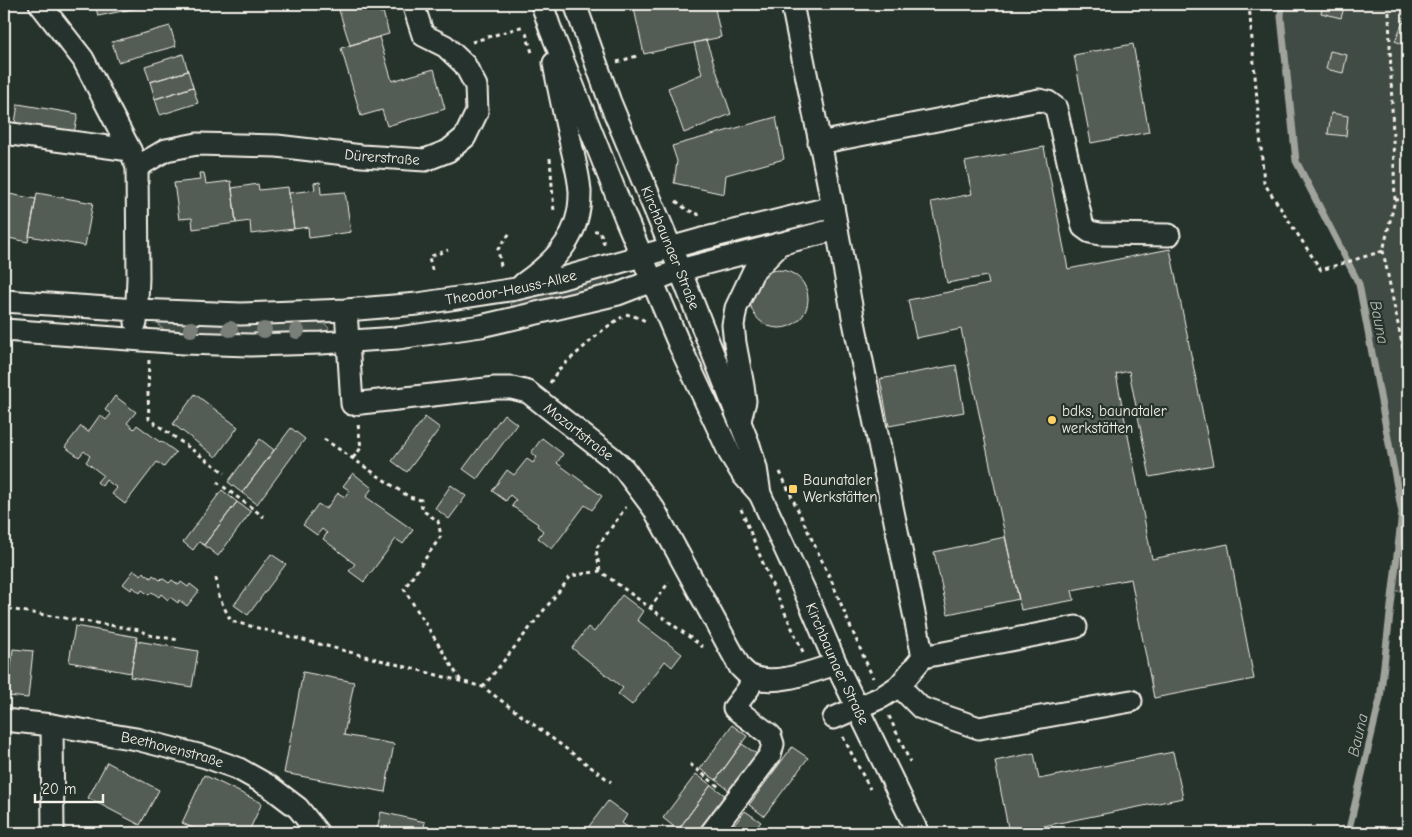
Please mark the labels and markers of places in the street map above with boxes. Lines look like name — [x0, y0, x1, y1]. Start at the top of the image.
place label: bdks, baunataler werkstätten — [1062, 402, 1167, 437]
marker: bdks, baunataler werkstätten — [1046, 414, 1058, 426]
place label: Baunataler Werkstätten — [803, 471, 878, 506]
marker: Baunataler Werkstätten — [787, 483, 799, 495]

